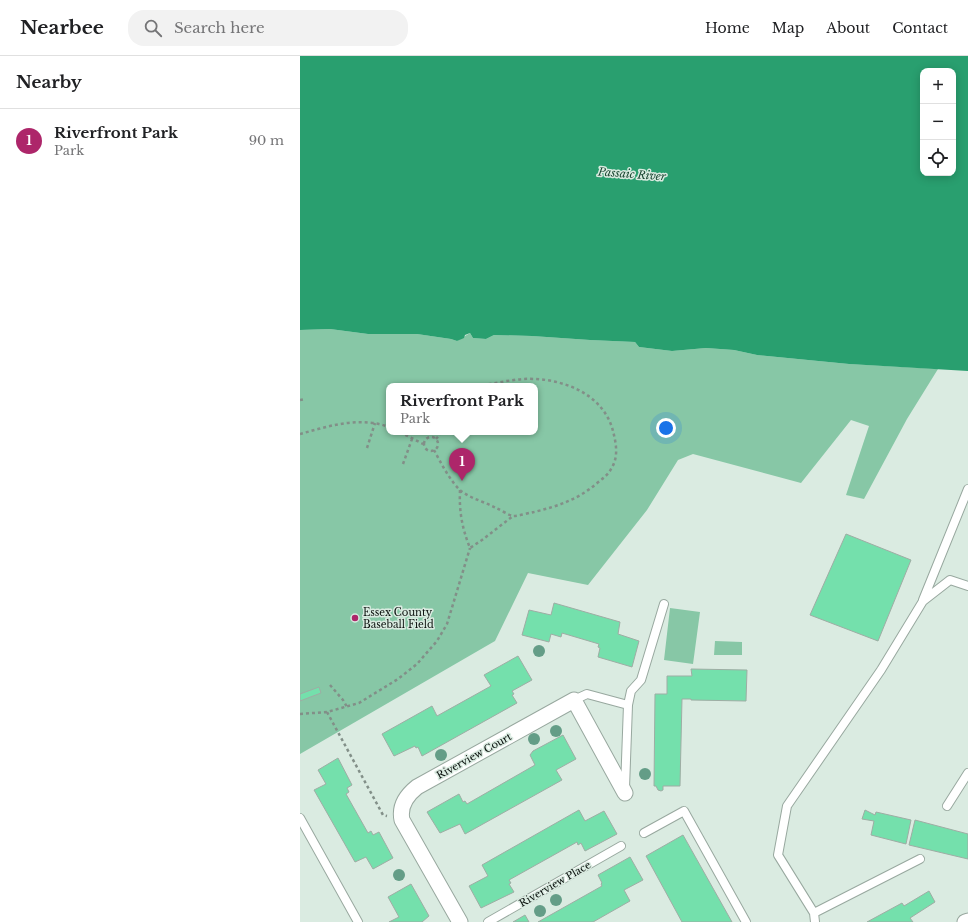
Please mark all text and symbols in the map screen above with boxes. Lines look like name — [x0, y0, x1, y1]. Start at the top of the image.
search box — [128, 10, 408, 46]
text: Nearbee — [20, 16, 104, 39]
icon: search — [142, 17, 164, 39]
text: Search here — [174, 18, 265, 37]
text: Home — [705, 19, 750, 37]
text: Map — [772, 19, 804, 37]
text: About — [826, 19, 870, 37]
text: Contact — [892, 19, 948, 37]
map controls — [920, 68, 956, 176]
button: + — [920, 68, 956, 104]
text: Nearby — [16, 72, 82, 93]
button: − — [920, 104, 956, 140]
text: Riverfront Park — [54, 123, 178, 142]
text: 1 — [26, 132, 32, 149]
text: 90 m — [249, 132, 284, 149]
button: locate — [920, 140, 956, 176]
text: Park — [54, 142, 84, 159]
water label: Passaic River — [597, 165, 667, 183]
popup — [386, 383, 538, 435]
text: Riverfront Park — [400, 391, 524, 410]
text: Park — [400, 410, 430, 427]
your location — [656, 418, 676, 438]
pin: 1 — [449, 448, 475, 481]
place label: Essex County Baseball Field — [363, 606, 434, 631]
marker: Essex County Baseball Field — [350, 613, 360, 623]
street label: Riverview Court — [434, 730, 514, 782]
street label: Riverview Place — [517, 858, 593, 910]

